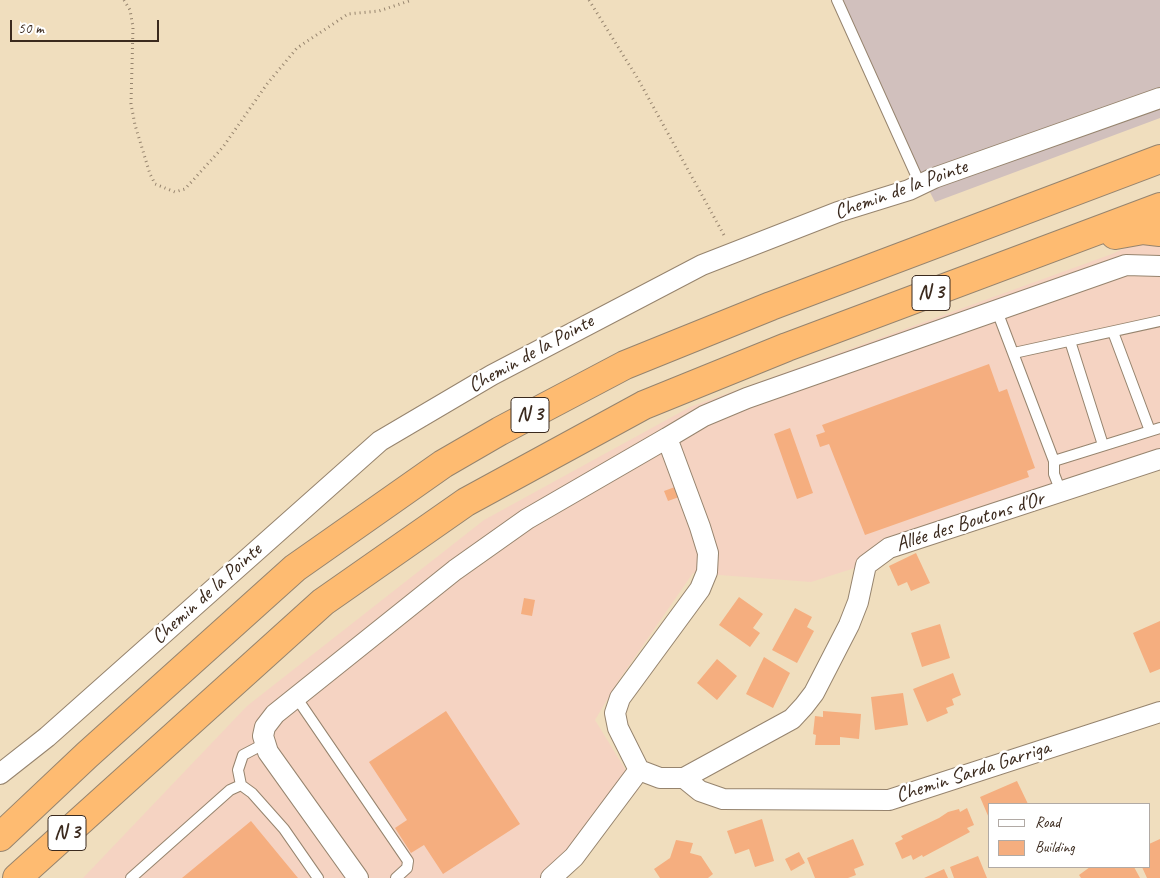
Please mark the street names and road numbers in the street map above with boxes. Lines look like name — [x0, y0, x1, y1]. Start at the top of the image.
street label: Chemin de la Pointe — [831, 154, 971, 226]
road number: N 3 — [912, 276, 950, 310]
street label: Chemin de la Pointe — [464, 309, 598, 399]
road number: N 3 — [511, 398, 549, 432]
street label: Allée des Boutons d'Or — [893, 486, 1047, 558]
street label: Chemin de la Pointe — [147, 538, 267, 650]
street label: Chemin Sarda Garriga — [893, 735, 1053, 809]
road number: N 3 — [48, 816, 86, 850]

